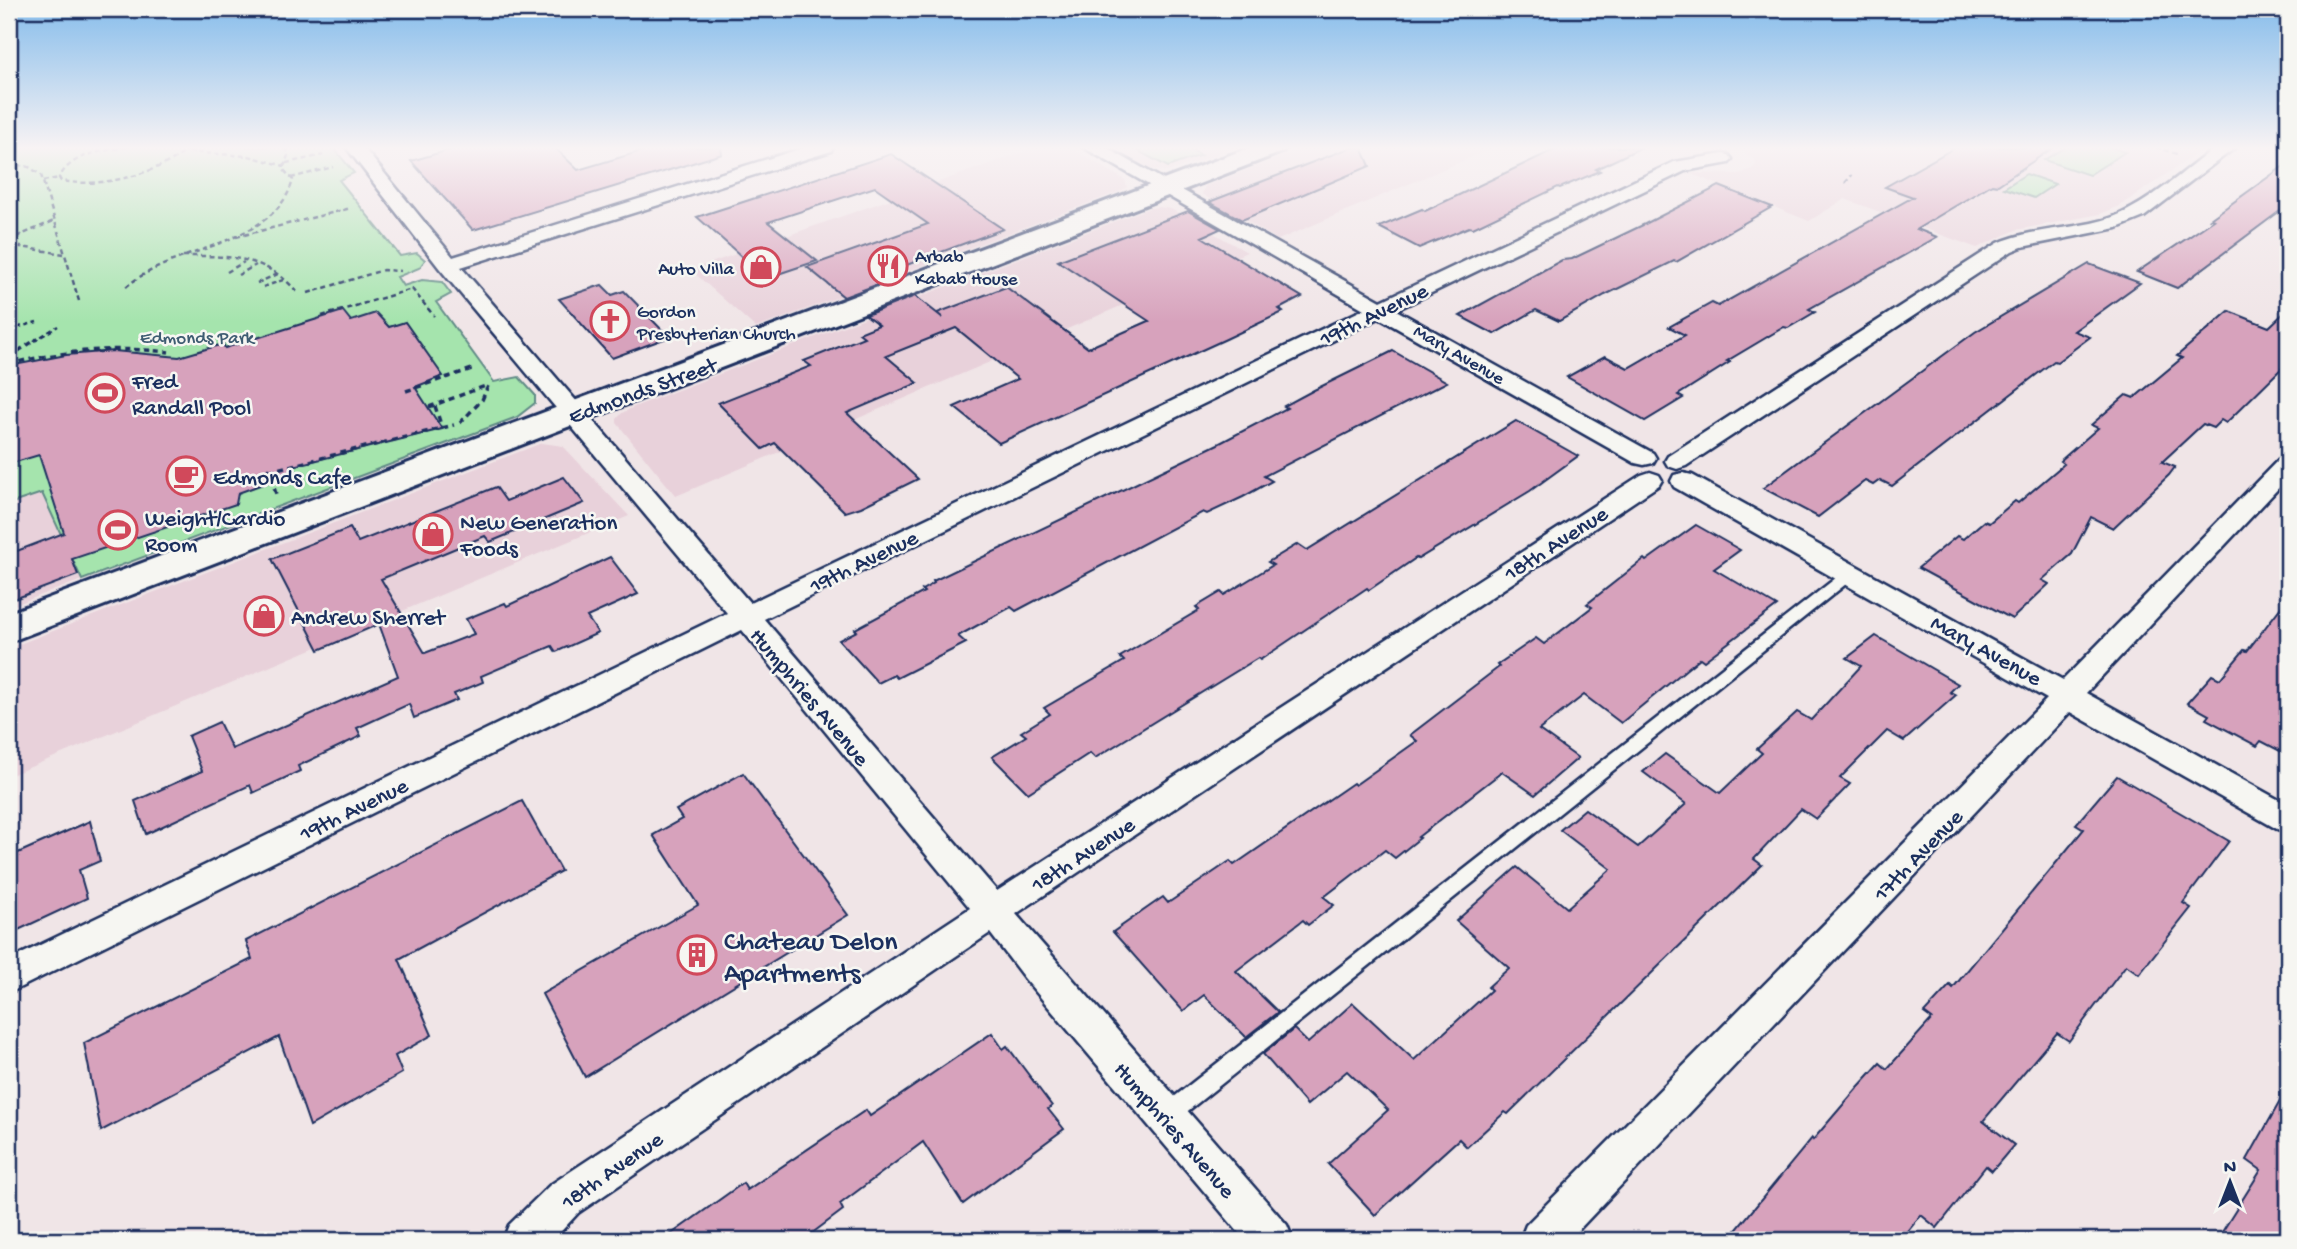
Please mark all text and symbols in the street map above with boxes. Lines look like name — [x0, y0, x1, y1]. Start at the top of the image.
restaurant icon: Arbab Kabab House — [867, 245, 909, 287]
shop icon: Auto Villa — [740, 246, 782, 288]
place label: Arbab Kabab House — [915, 247, 1018, 292]
place label: Auto Villa — [658, 259, 735, 282]
street label: 19th Avenue — [1315, 278, 1434, 354]
church icon: Gordon Presbyterian Church — [589, 300, 631, 342]
place label: Gordon Presbyterian Church — [636, 302, 796, 347]
street label: Mary Avenue — [1409, 321, 1508, 391]
park label: Edmonds Park — [140, 328, 256, 351]
street label: Edmonds Street — [565, 352, 722, 432]
place label: Fred Randall Pool — [131, 370, 251, 423]
sports icon: Fred Randall Pool — [84, 372, 126, 414]
cafe icon: Edmonds Cafe — [165, 455, 207, 497]
place label: Edmonds Cafe — [213, 466, 353, 493]
street label: 18th Avenue — [1499, 501, 1615, 589]
place label: Weight/Cardio Room — [145, 507, 286, 560]
sports icon: Weight/Cardio Room — [97, 509, 139, 551]
place label: New Generation Foods — [459, 511, 618, 564]
shop icon: New Generation Foods — [412, 513, 454, 555]
street label: 19th Avenue — [805, 525, 924, 601]
shop icon: Andrew Sherret — [243, 595, 285, 637]
place label: Andrew Sherret — [291, 606, 446, 633]
street label: Mary Avenue — [1925, 610, 2047, 694]
street label: Humphries Avenue — [743, 624, 875, 774]
street label: 19th Avenue — [295, 773, 414, 849]
street label: 17th Avenue — [1868, 804, 1971, 909]
street label: 18th Avenue — [1026, 812, 1142, 900]
place label: Chateau Delon Apartments — [724, 927, 898, 992]
building icon: Chateau Delon Apartments — [676, 934, 718, 976]
street label: Humphries Avenue — [1107, 1058, 1241, 1206]
street label: 18th Avenue — [556, 1126, 670, 1217]
north arrow — [2196, 1148, 2266, 1218]
text: N — [2224, 1157, 2236, 1180]

